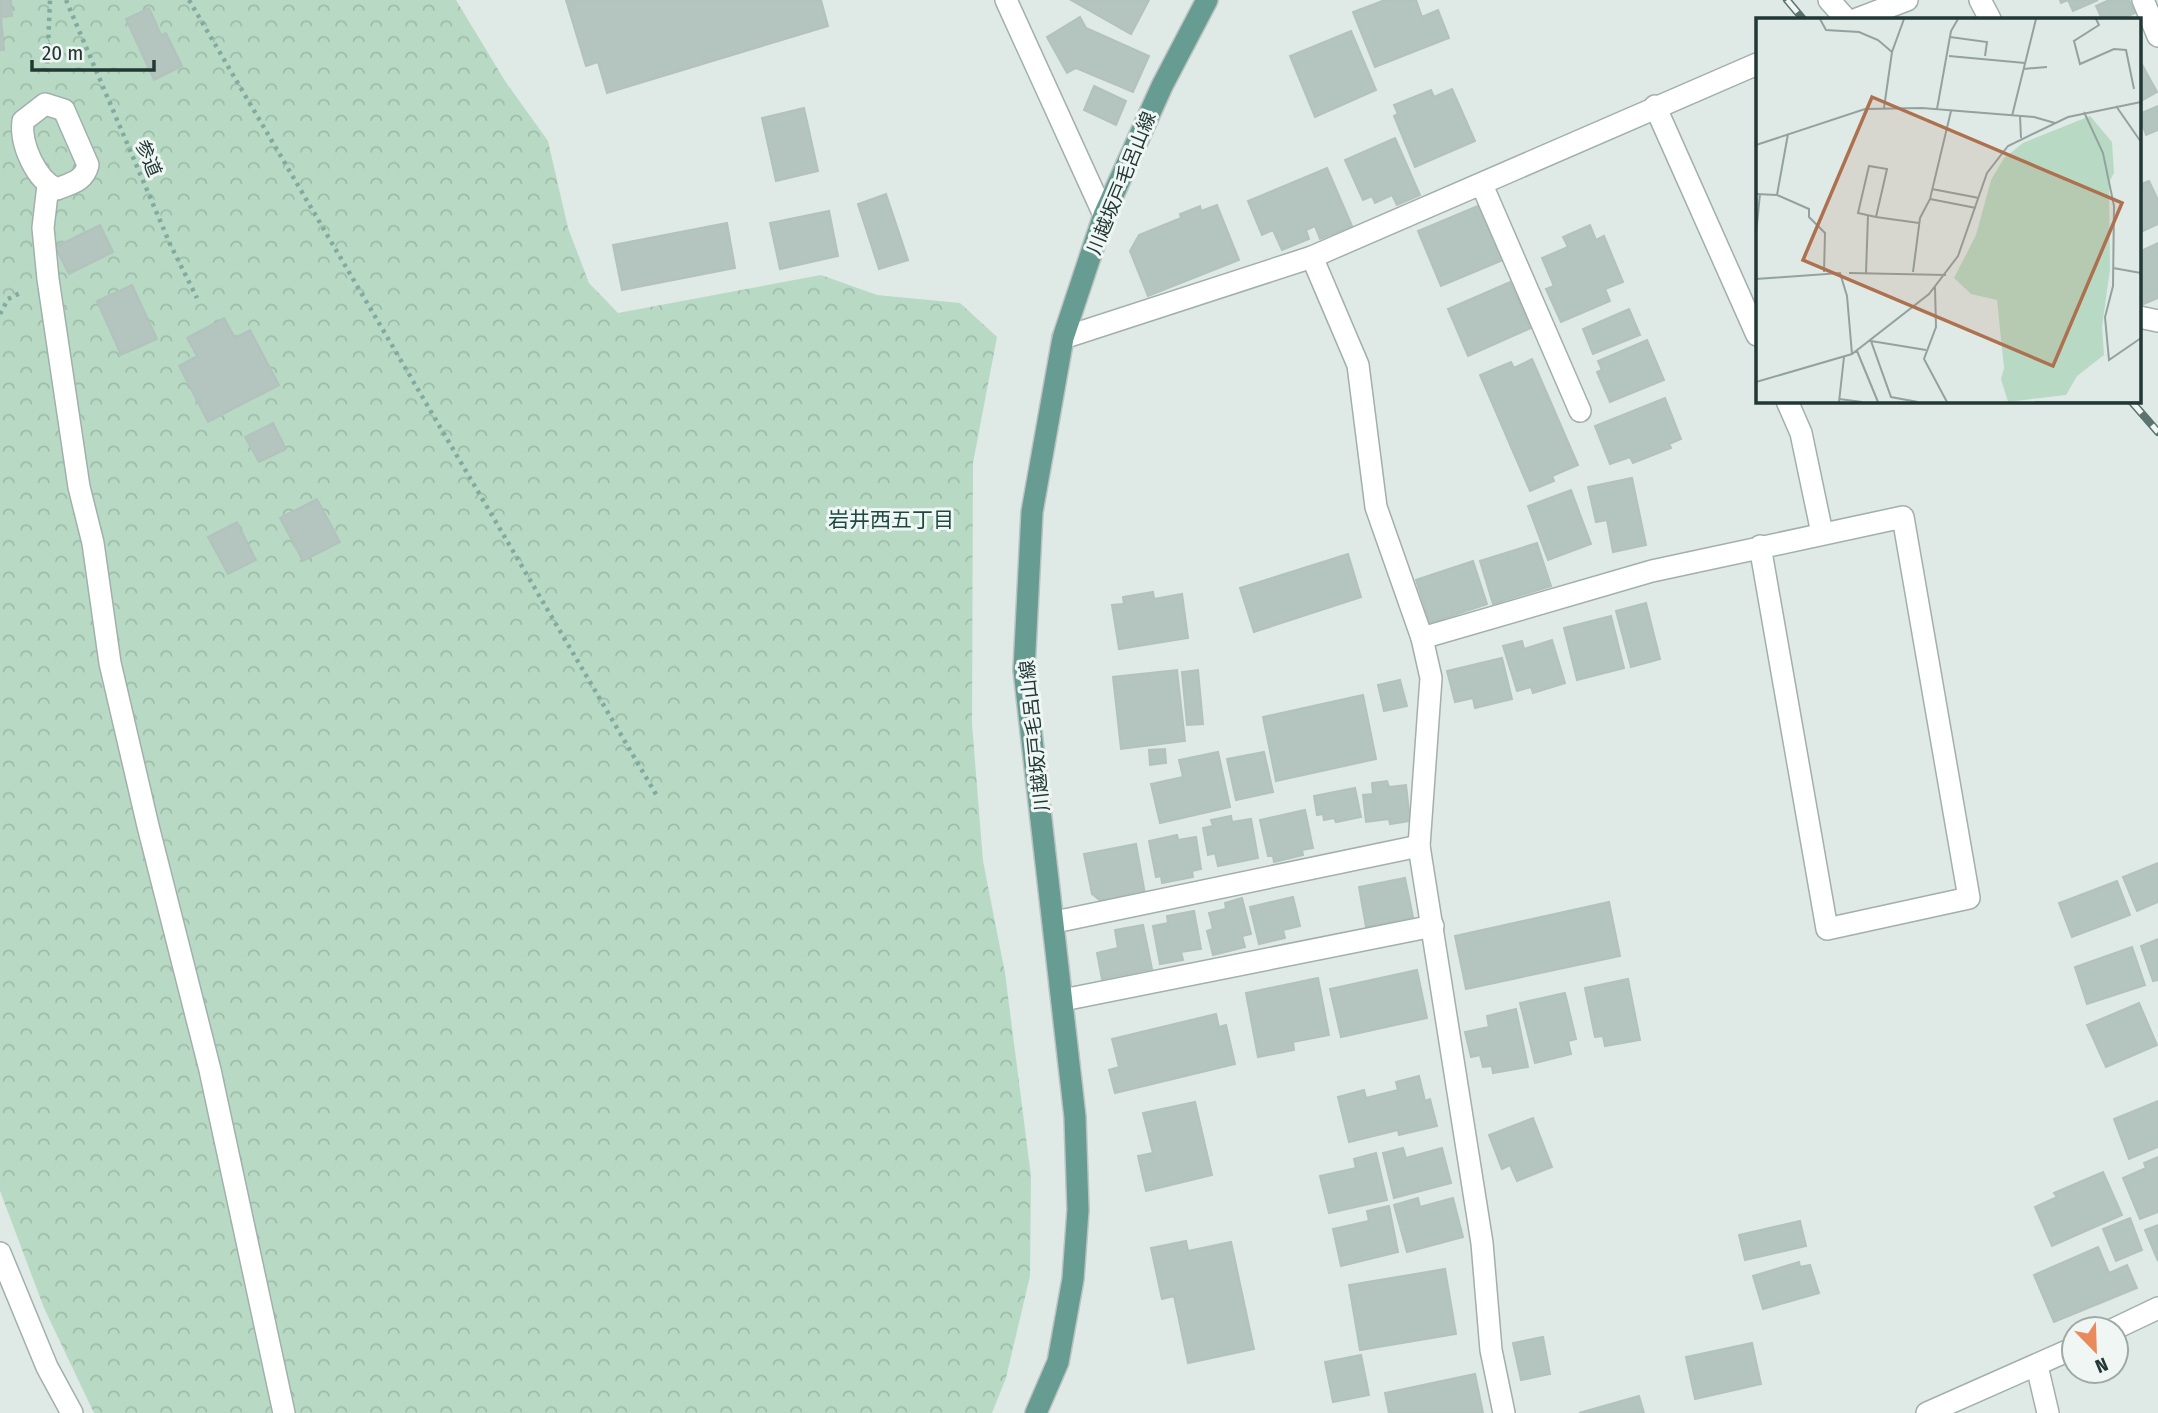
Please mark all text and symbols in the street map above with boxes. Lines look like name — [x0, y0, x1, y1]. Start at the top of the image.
inset map — [1756, 18, 2140, 402]
scale bar — [32, 28, 154, 72]
text: 20 m — [42, 40, 83, 66]
street label: 川越坂戸毛呂山線 — [1082, 108, 1161, 258]
street label: 参道 — [131, 136, 167, 180]
district label: 岩井西五丁目 — [828, 507, 954, 533]
street label: 川越坂戸毛呂山線 — [1015, 659, 1054, 813]
north arrow — [2060, 1315, 2130, 1385]
text: N — [2092, 1352, 2111, 1378]

